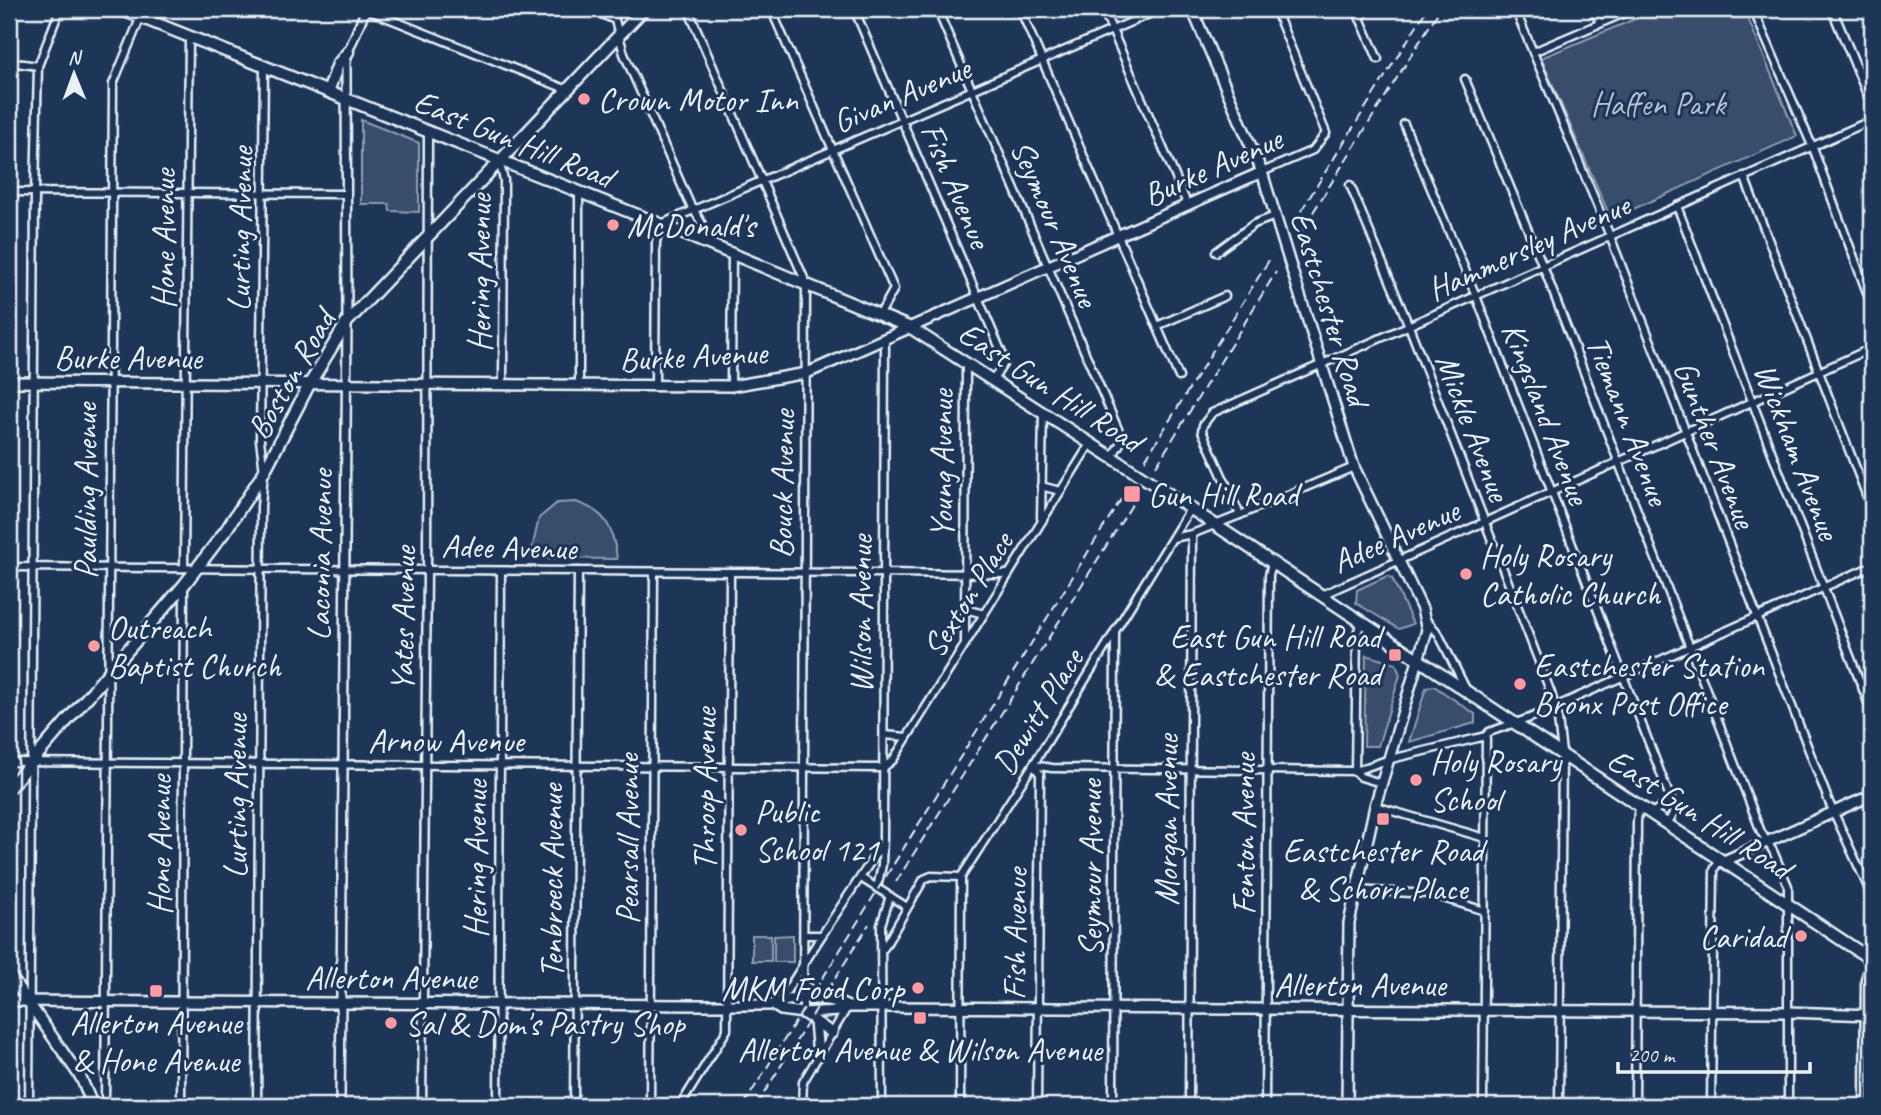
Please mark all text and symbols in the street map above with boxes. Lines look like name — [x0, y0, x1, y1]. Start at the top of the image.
north arrow — [38, 38, 108, 108]
text: N — [68, 46, 83, 70]
street label: Givan Avenue — [826, 46, 979, 143]
place label: Crown Motor Inn — [598, 79, 799, 121]
street label: East Gun Hill Road — [408, 80, 624, 200]
park label: Haffen Park — [1591, 83, 1727, 125]
marker: Crown Motor Inn — [576, 91, 592, 107]
street label: Fish Avenue — [911, 117, 1002, 256]
street label: Burke Avenue — [1136, 117, 1290, 216]
street label: Seymour Avenue — [1001, 134, 1110, 315]
street label: Lurting Avenue — [218, 144, 262, 312]
street label: Hone Avenue — [143, 167, 185, 309]
street label: Hammersley Avenue — [1421, 183, 1638, 310]
street label: Hering Avenue — [459, 192, 501, 352]
place label: McDonald's — [627, 205, 758, 247]
street label: Eastchester Road — [1281, 206, 1381, 415]
marker: McDonald's — [605, 217, 621, 233]
street label: Boston Road — [237, 298, 347, 446]
street label: East Gun Hill Road — [951, 312, 1155, 465]
street label: Kingsland Avenue — [1492, 317, 1601, 512]
street label: Tiemann Avenue — [1577, 330, 1680, 513]
street label: Burke Avenue — [618, 331, 770, 381]
street label: Burke Avenue — [54, 337, 204, 379]
street label: Mickle Avenue — [1426, 348, 1521, 509]
street label: Gunther Avenue — [1664, 355, 1767, 536]
street label: Wickham Avenue — [1744, 357, 1851, 548]
street label: Young Avenue — [921, 387, 963, 538]
street label: Paulding Avenue — [65, 401, 107, 579]
street label: Bouck Avenue — [760, 407, 804, 559]
street label: Laconia Avenue — [298, 467, 343, 641]
place label: Gun Hill Road — [1148, 474, 1303, 516]
marker: Gun Hill Road — [1122, 484, 1142, 504]
street label: Adee Avenue — [1325, 488, 1468, 583]
street label: Sexton Place — [913, 522, 1024, 665]
street label: Adee Avenue — [441, 525, 579, 569]
street label: Wilson Avenue — [840, 533, 882, 693]
place label: Holy Rosary Catholic Church — [1480, 535, 1662, 615]
street label: Yates Avenue — [381, 544, 425, 692]
marker: Holy Rosary Catholic Church — [1458, 566, 1474, 582]
place label: Outreach Baptist Church — [108, 607, 283, 687]
place label: East Gun Hill Road & Eastchester Road — [1154, 616, 1386, 696]
marker: Outreach Baptist Church — [86, 638, 102, 654]
street label: Dewitt Place — [983, 639, 1094, 782]
place label: Eastchester Station Bronx Post Office — [1534, 645, 1765, 725]
marker: East Gun Hill Road & Eastchester Road — [1387, 647, 1403, 663]
marker: Eastchester Station Bronx Post Office — [1512, 676, 1528, 692]
street label: Throop Avenue — [684, 705, 726, 870]
street label: Lurting Avenue — [215, 711, 257, 878]
street label: Arnow Avenue — [368, 720, 526, 762]
street label: Morgan Avenue — [1146, 732, 1188, 905]
street label: East Gun Hill Road — [1600, 739, 1804, 892]
place label: Holy Rosary School — [1430, 741, 1564, 821]
street label: Fenton Avenue — [1223, 751, 1265, 915]
street label: Pearsall Avenue — [607, 752, 649, 924]
marker: Holy Rosary School — [1408, 772, 1424, 788]
street label: Hone Avenue — [139, 773, 181, 915]
street label: Seymour Avenue — [1070, 777, 1112, 957]
street label: Hering Avenue — [455, 778, 497, 938]
street label: Tenbroeck Avenue — [531, 782, 573, 978]
place label: Public School 121 — [755, 791, 881, 871]
marker: Eastchester Road & Schorr Place — [1375, 811, 1391, 827]
marker: Public School 121 — [733, 822, 749, 838]
place label: Eastchester Road & Schorr Place — [1283, 830, 1488, 910]
street label: Fish Avenue — [993, 866, 1037, 1000]
place label: Caridad — [1699, 916, 1792, 958]
marker: Caridad — [1793, 928, 1809, 944]
street label: Allerton Avenue — [305, 957, 479, 999]
street label: Allerton Avenue — [1274, 964, 1448, 1006]
place label: MKM Food Corp — [722, 968, 907, 1010]
marker: MKM Food Corp — [910, 980, 926, 996]
marker: Allerton Avenue & Hone Avenue — [148, 983, 164, 999]
place label: Allerton Avenue & Hone Avenue — [70, 1002, 244, 1082]
place label: Sal & Dom's Pastry Shop — [405, 1003, 686, 1045]
marker: Allerton Avenue & Wilson Avenue — [912, 1010, 928, 1026]
marker: Sal & Dom's Pastry Shop — [383, 1015, 399, 1031]
place label: Allerton Avenue & Wilson Avenue — [738, 1029, 1104, 1071]
scale bar — [1618, 1031, 1811, 1075]
text: 200 m — [1629, 1042, 1676, 1068]

